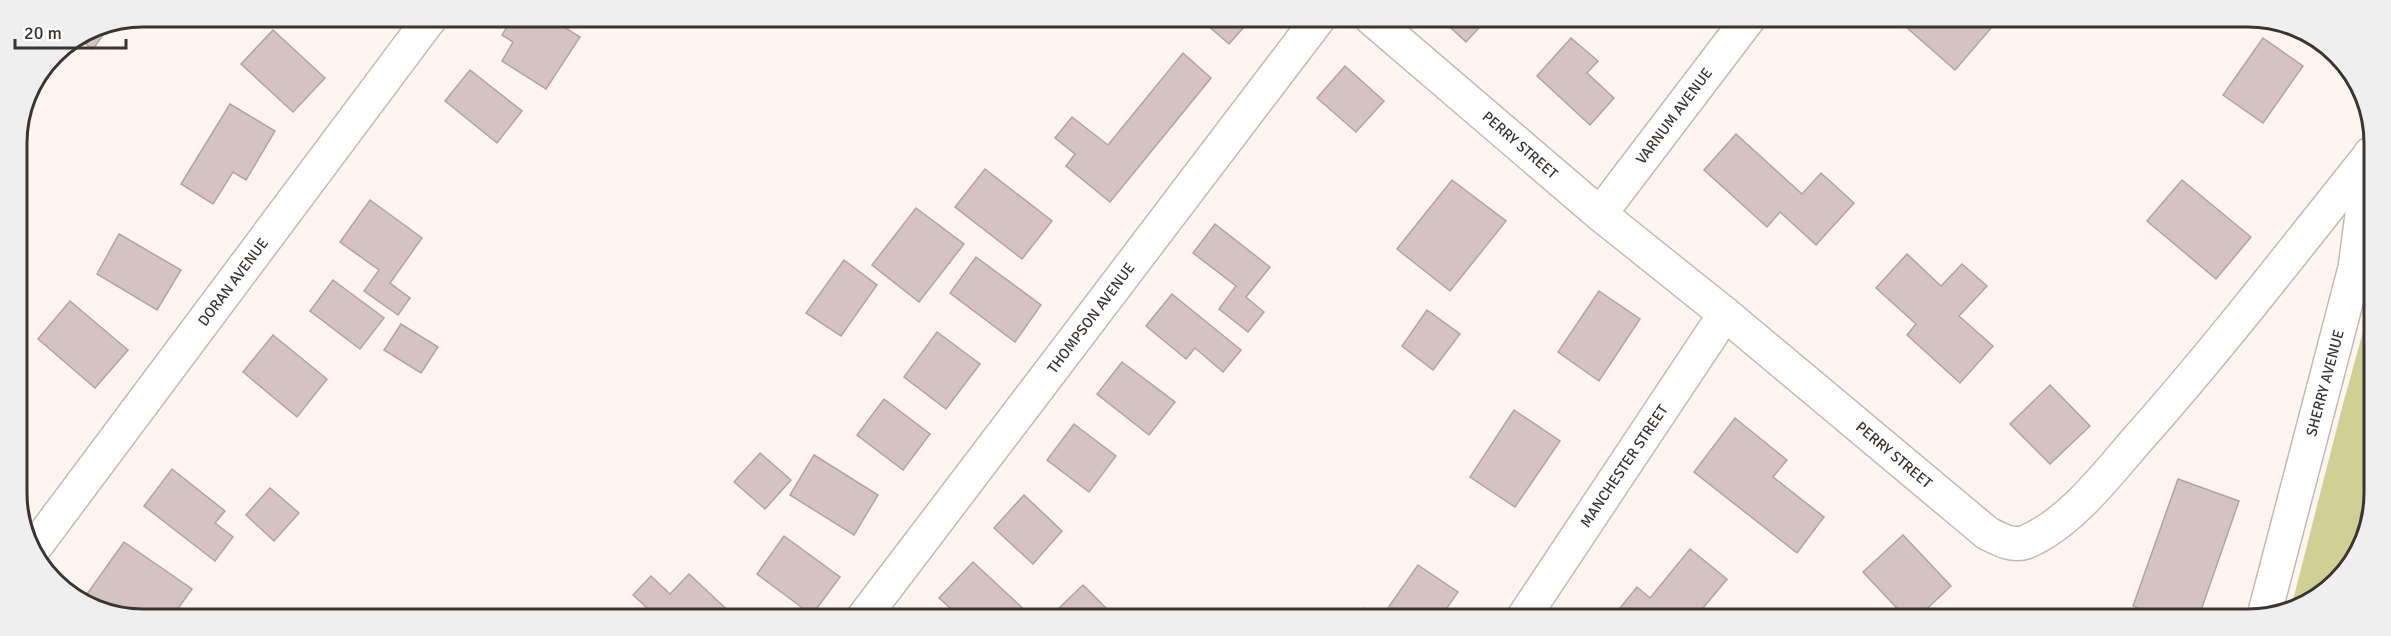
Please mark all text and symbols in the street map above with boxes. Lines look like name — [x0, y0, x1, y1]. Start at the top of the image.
scale bar — [15, 12, 126, 50]
text: 20 m — [24, 22, 62, 44]
street label: VARNUM AVENUE — [1632, 64, 1716, 168]
street label: PERRY STREET — [1479, 107, 1562, 183]
street label: DORAN AVENUE — [194, 234, 272, 330]
street label: THOMPSON AVENUE — [1044, 259, 1138, 377]
street label: SHERRY AVENUE — [2302, 328, 2348, 438]
street label: MANCHESTER STREET — [1576, 401, 1672, 531]
street label: PERRY STREET — [1852, 418, 1936, 493]

